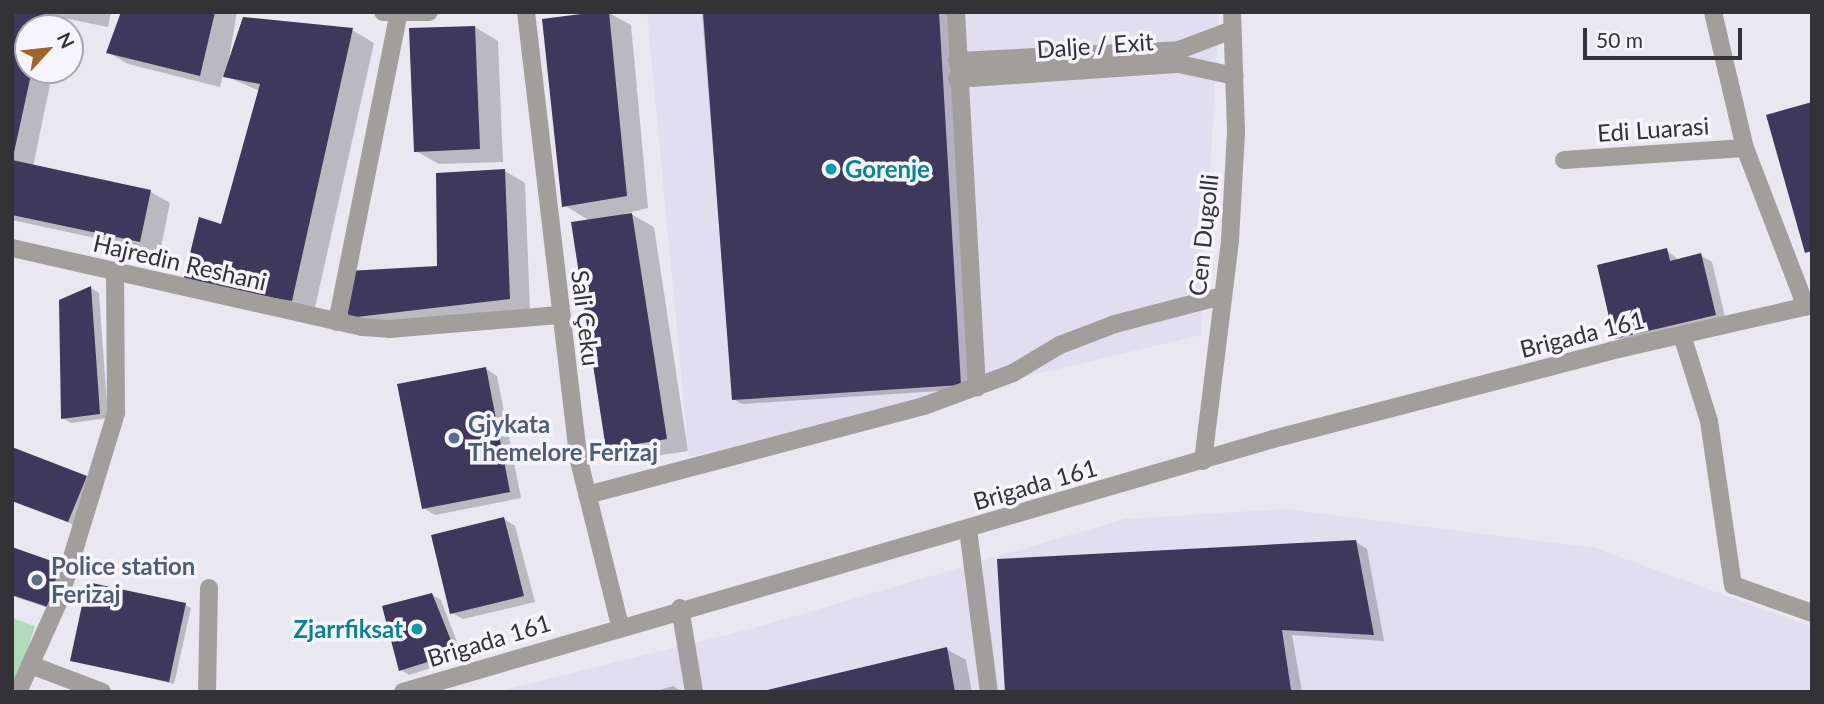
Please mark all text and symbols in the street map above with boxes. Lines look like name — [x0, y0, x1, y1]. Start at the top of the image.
north arrow — [14, 14, 84, 84]
scale bar — [1586, 14, 1745, 58]
street label: Dalje / Exit — [1036, 27, 1154, 63]
text: 50 m — [1596, 27, 1643, 52]
text: N — [53, 28, 80, 52]
street label: Edi Luarasi — [1596, 111, 1710, 147]
place label: Gorenje — [845, 155, 930, 183]
marker: Gorenje — [823, 161, 839, 177]
street label: Cen Dugolli — [1182, 173, 1224, 297]
street label: Hajredin Reshani — [90, 228, 270, 296]
street label: Sali Çeku — [566, 268, 606, 368]
street label: Brigada 161 — [1517, 305, 1647, 363]
place label: Gjykata Themelore Ferizaj — [468, 410, 658, 466]
marker: Gjykata Themelore Ferizaj — [446, 430, 462, 446]
street label: Brigada 161 — [970, 453, 1100, 515]
place label: Police station Ferizaj — [51, 552, 195, 608]
marker: Police station Ferizaj — [29, 572, 45, 588]
street label: Brigada 161 — [424, 608, 554, 672]
place label: Zjarrfiksat — [294, 615, 403, 643]
marker: Zjarrfiksat — [409, 621, 425, 637]

